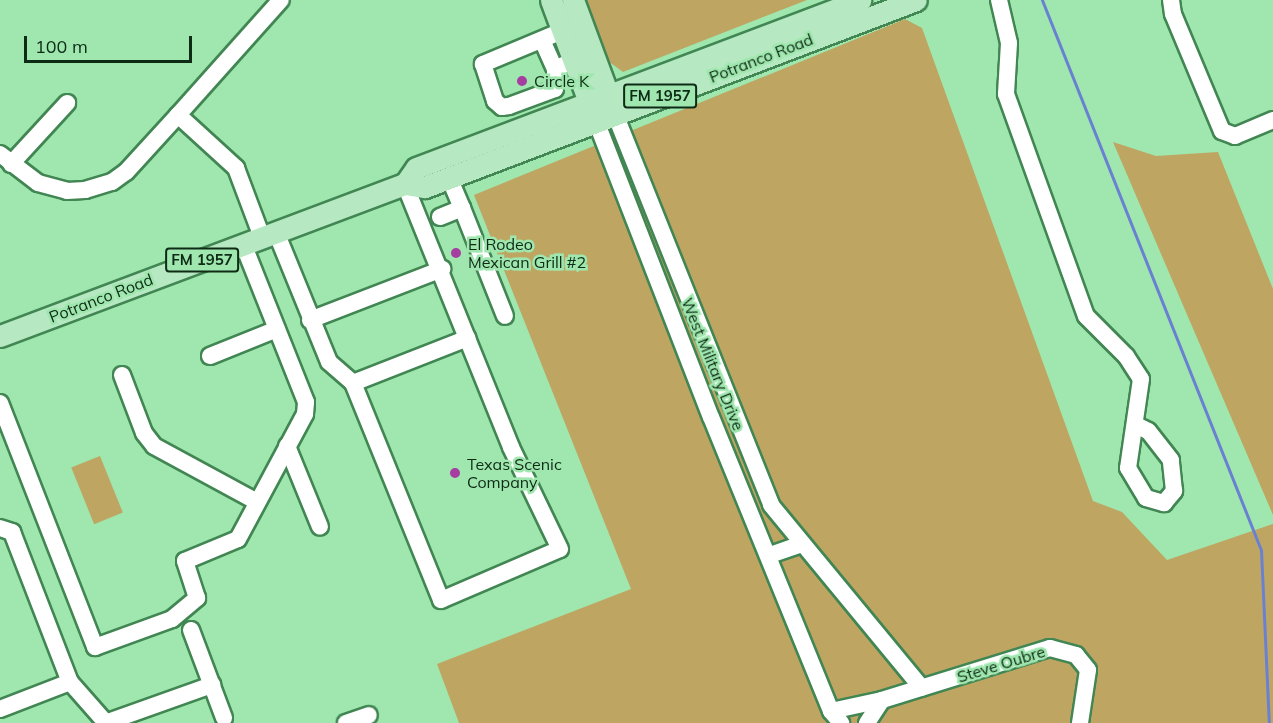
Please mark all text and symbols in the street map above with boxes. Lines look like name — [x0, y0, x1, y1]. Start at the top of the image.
scale bar — [27, 24, 195, 62]
street label: Potranco Road — [706, 29, 816, 87]
text: 100 m — [35, 35, 88, 58]
place label: Circle K — [534, 71, 589, 91]
marker: Circle K — [515, 74, 529, 88]
road number: FM 1957 — [622, 84, 698, 108]
place label: El Rodeo Mexican Grill #2 — [468, 234, 586, 272]
marker: El Rodeo Mexican Grill #2 — [449, 246, 463, 260]
road number: FM 1957 — [164, 248, 240, 272]
street label: Potranco Road — [46, 269, 156, 327]
street label: West Military Drive — [678, 295, 748, 433]
place label: Texas Scenic Company — [467, 454, 562, 492]
marker: Texas Scenic Company — [448, 466, 462, 480]
street label: Steve Oubre — [955, 642, 1047, 686]

